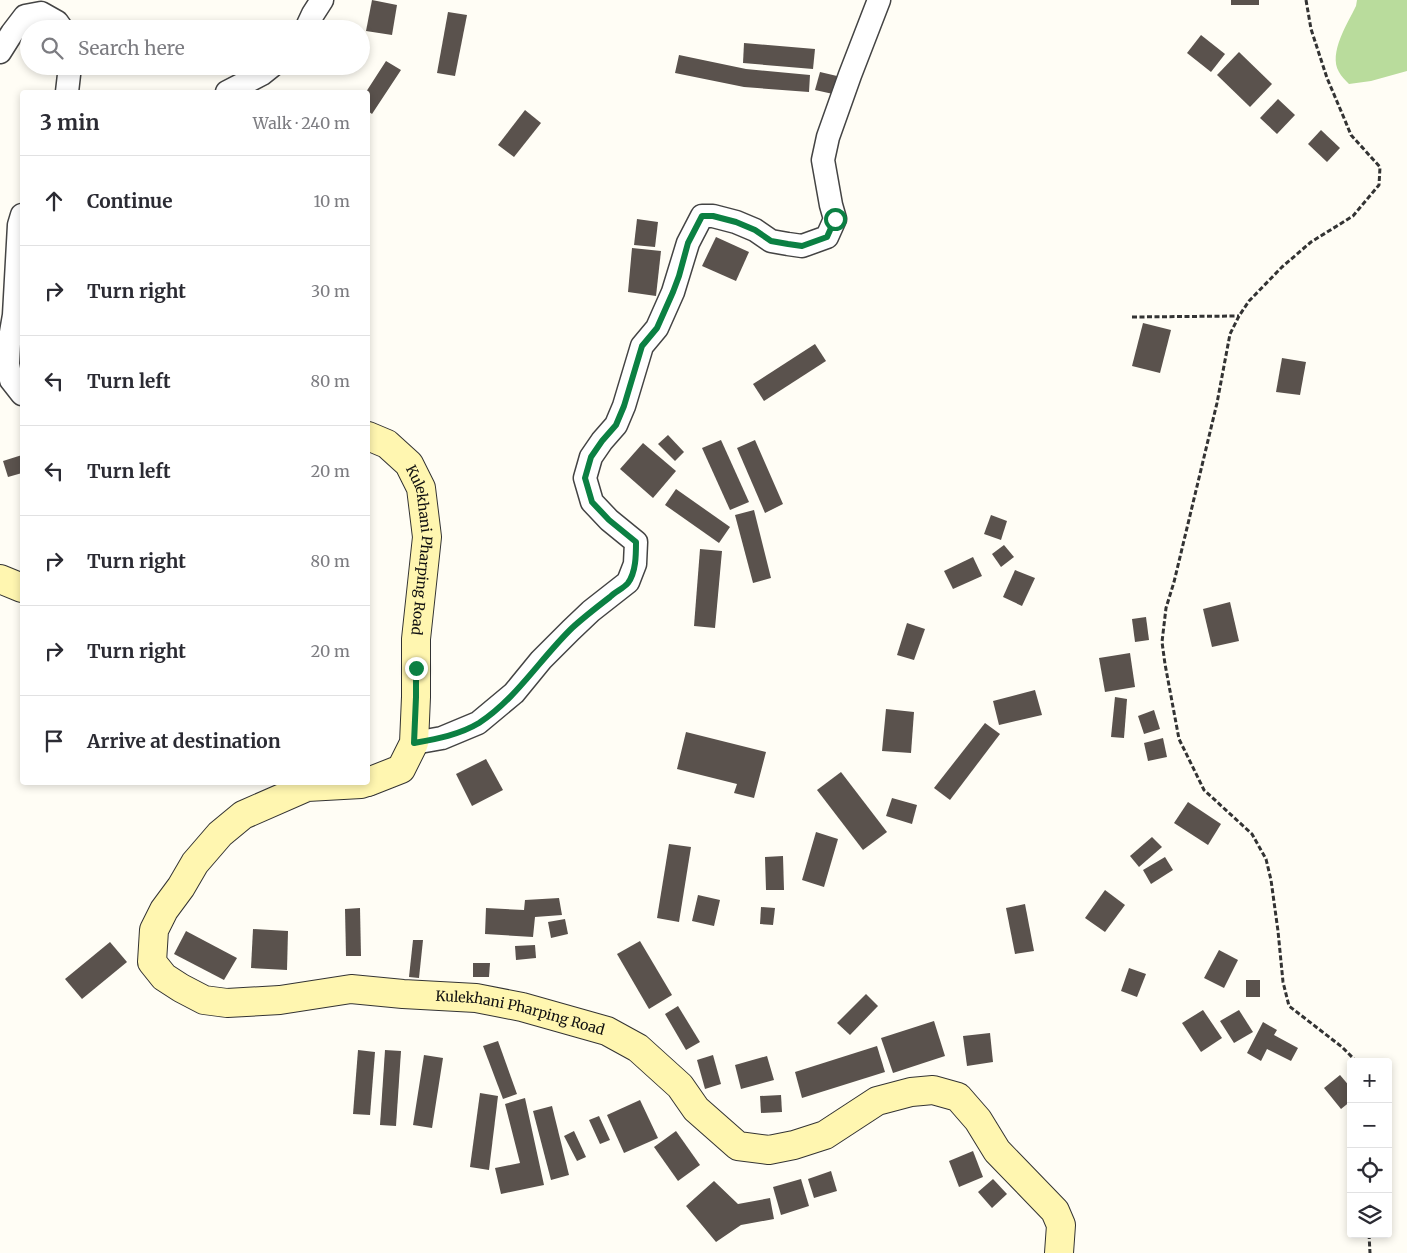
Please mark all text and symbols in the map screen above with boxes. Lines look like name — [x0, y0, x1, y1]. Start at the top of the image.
search box — [20, 20, 370, 75]
icon: search — [38, 34, 66, 62]
text: Search here — [78, 36, 185, 60]
text: 3 min — [40, 109, 99, 136]
text: Walk · 240 m — [253, 113, 350, 133]
icon: ahead — [40, 187, 68, 215]
text: Continue — [87, 189, 173, 213]
text: 10 m — [313, 191, 350, 211]
route start — [824, 208, 847, 231]
icon: right — [40, 277, 68, 305]
text: Turn right — [87, 279, 186, 303]
text: 30 m — [311, 281, 350, 301]
icon: left — [40, 367, 68, 395]
text: Turn left — [87, 369, 171, 393]
text: 80 m — [311, 371, 350, 391]
icon: left — [40, 457, 68, 485]
text: Turn left — [87, 459, 171, 483]
text: 20 m — [311, 461, 350, 481]
street label: Kulekhani Pharping Road — [402, 462, 436, 637]
icon: right — [40, 547, 68, 575]
text: Turn right — [87, 549, 186, 573]
text: 80 m — [311, 551, 350, 571]
icon: right — [40, 637, 68, 665]
text: Turn right — [87, 639, 186, 663]
text: 20 m — [311, 641, 350, 661]
route end — [405, 657, 428, 680]
icon: arrive — [40, 727, 68, 755]
text: Arrive at destination — [87, 729, 281, 753]
street label: Kulekhani Pharping Road — [435, 987, 607, 1039]
map controls — [1347, 1058, 1392, 1238]
button: + — [1347, 1058, 1392, 1103]
button: − — [1347, 1103, 1392, 1148]
button: locate — [1347, 1148, 1392, 1193]
button: layers — [1347, 1193, 1392, 1238]

